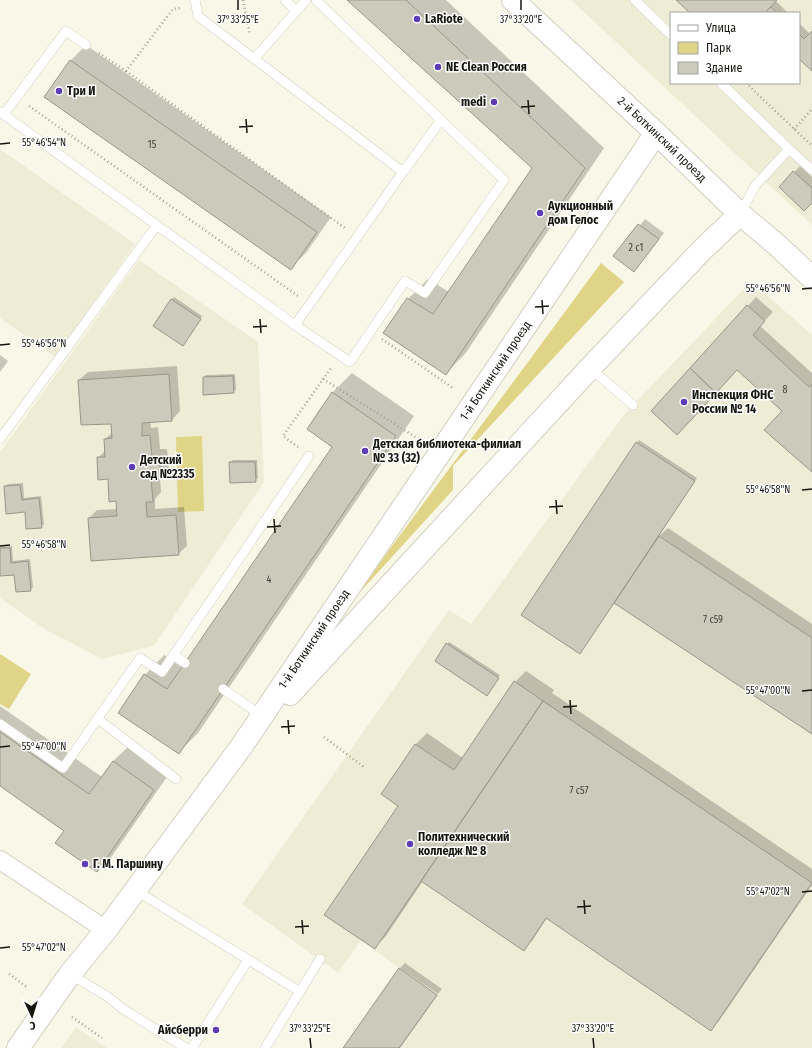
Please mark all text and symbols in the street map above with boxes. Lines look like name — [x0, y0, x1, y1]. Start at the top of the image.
place label: LaRiote — [425, 12, 463, 26]
legend — [670, 12, 800, 84]
text: 37°33'25"E — [217, 14, 259, 26]
marker: LaRiote — [412, 14, 422, 24]
text: 37°33'20"E — [500, 14, 542, 26]
text: Улица — [705, 21, 736, 35]
text: Парк — [706, 41, 732, 55]
place label: NE Clean Россия — [446, 60, 527, 74]
text: Здание — [706, 61, 742, 75]
marker: NE Clean Россия — [433, 62, 443, 72]
place label: Три И — [67, 84, 96, 98]
marker: Три И — [54, 86, 64, 96]
street label: 2-й Боткинский проезд — [615, 94, 709, 185]
place label: medi — [461, 95, 486, 109]
marker: medi — [489, 97, 499, 107]
text: 55°46'54"N — [22, 137, 66, 149]
house number: 15 — [148, 139, 157, 151]
place label: Аукционный дом Гелос — [547, 199, 613, 227]
marker: Аукционный дом Гелос — [535, 208, 545, 218]
house number: 2 с1 — [629, 242, 643, 254]
text: 55°46'56"N — [746, 283, 790, 295]
street label: 1-й Боткинский проезд — [457, 318, 534, 423]
text: 55°46'56"N — [22, 338, 66, 350]
house number: 8 — [783, 384, 788, 396]
place label: Инспекция ФНС России № 14 — [692, 388, 774, 416]
marker: Инспекция ФНС России № 14 — [679, 397, 689, 407]
place label: Детская библиотека-филиал № 33 (32) — [372, 437, 521, 465]
marker: Детская библиотека-филиал № 33 (32) — [360, 446, 370, 456]
place label: Детский сад №2335 — [139, 453, 195, 481]
marker: Детский сад №2335 — [127, 462, 137, 472]
text: 55°46'58"N — [746, 484, 790, 496]
text: 55°46'58"N — [22, 539, 66, 551]
house number: 4 — [267, 574, 272, 586]
street label: 1-й Боткинский проезд — [275, 587, 352, 691]
house number: 7 с59 — [703, 614, 723, 626]
text: 55°47'00"N — [746, 685, 790, 697]
text: 55°47'00"N — [22, 741, 66, 753]
house number: 7 с57 — [569, 785, 589, 797]
place label: Политехнический колледж № 8 — [418, 830, 509, 858]
marker: Политехнический колледж № 8 — [405, 839, 415, 849]
place label: Г. М. Паршину — [93, 857, 163, 871]
marker: Г. М. Паршину — [80, 859, 90, 869]
text: 55°47'02"N — [746, 886, 790, 898]
text: 55°47'02"N — [22, 942, 66, 954]
north arrow — [12, 996, 52, 1036]
text: С — [29, 1019, 36, 1032]
place label: Айсберри — [157, 1023, 208, 1037]
text: 37°33'25"E — [289, 1023, 331, 1035]
text: 37°33'20"E — [572, 1023, 614, 1035]
marker: Айсберри — [211, 1025, 221, 1035]

